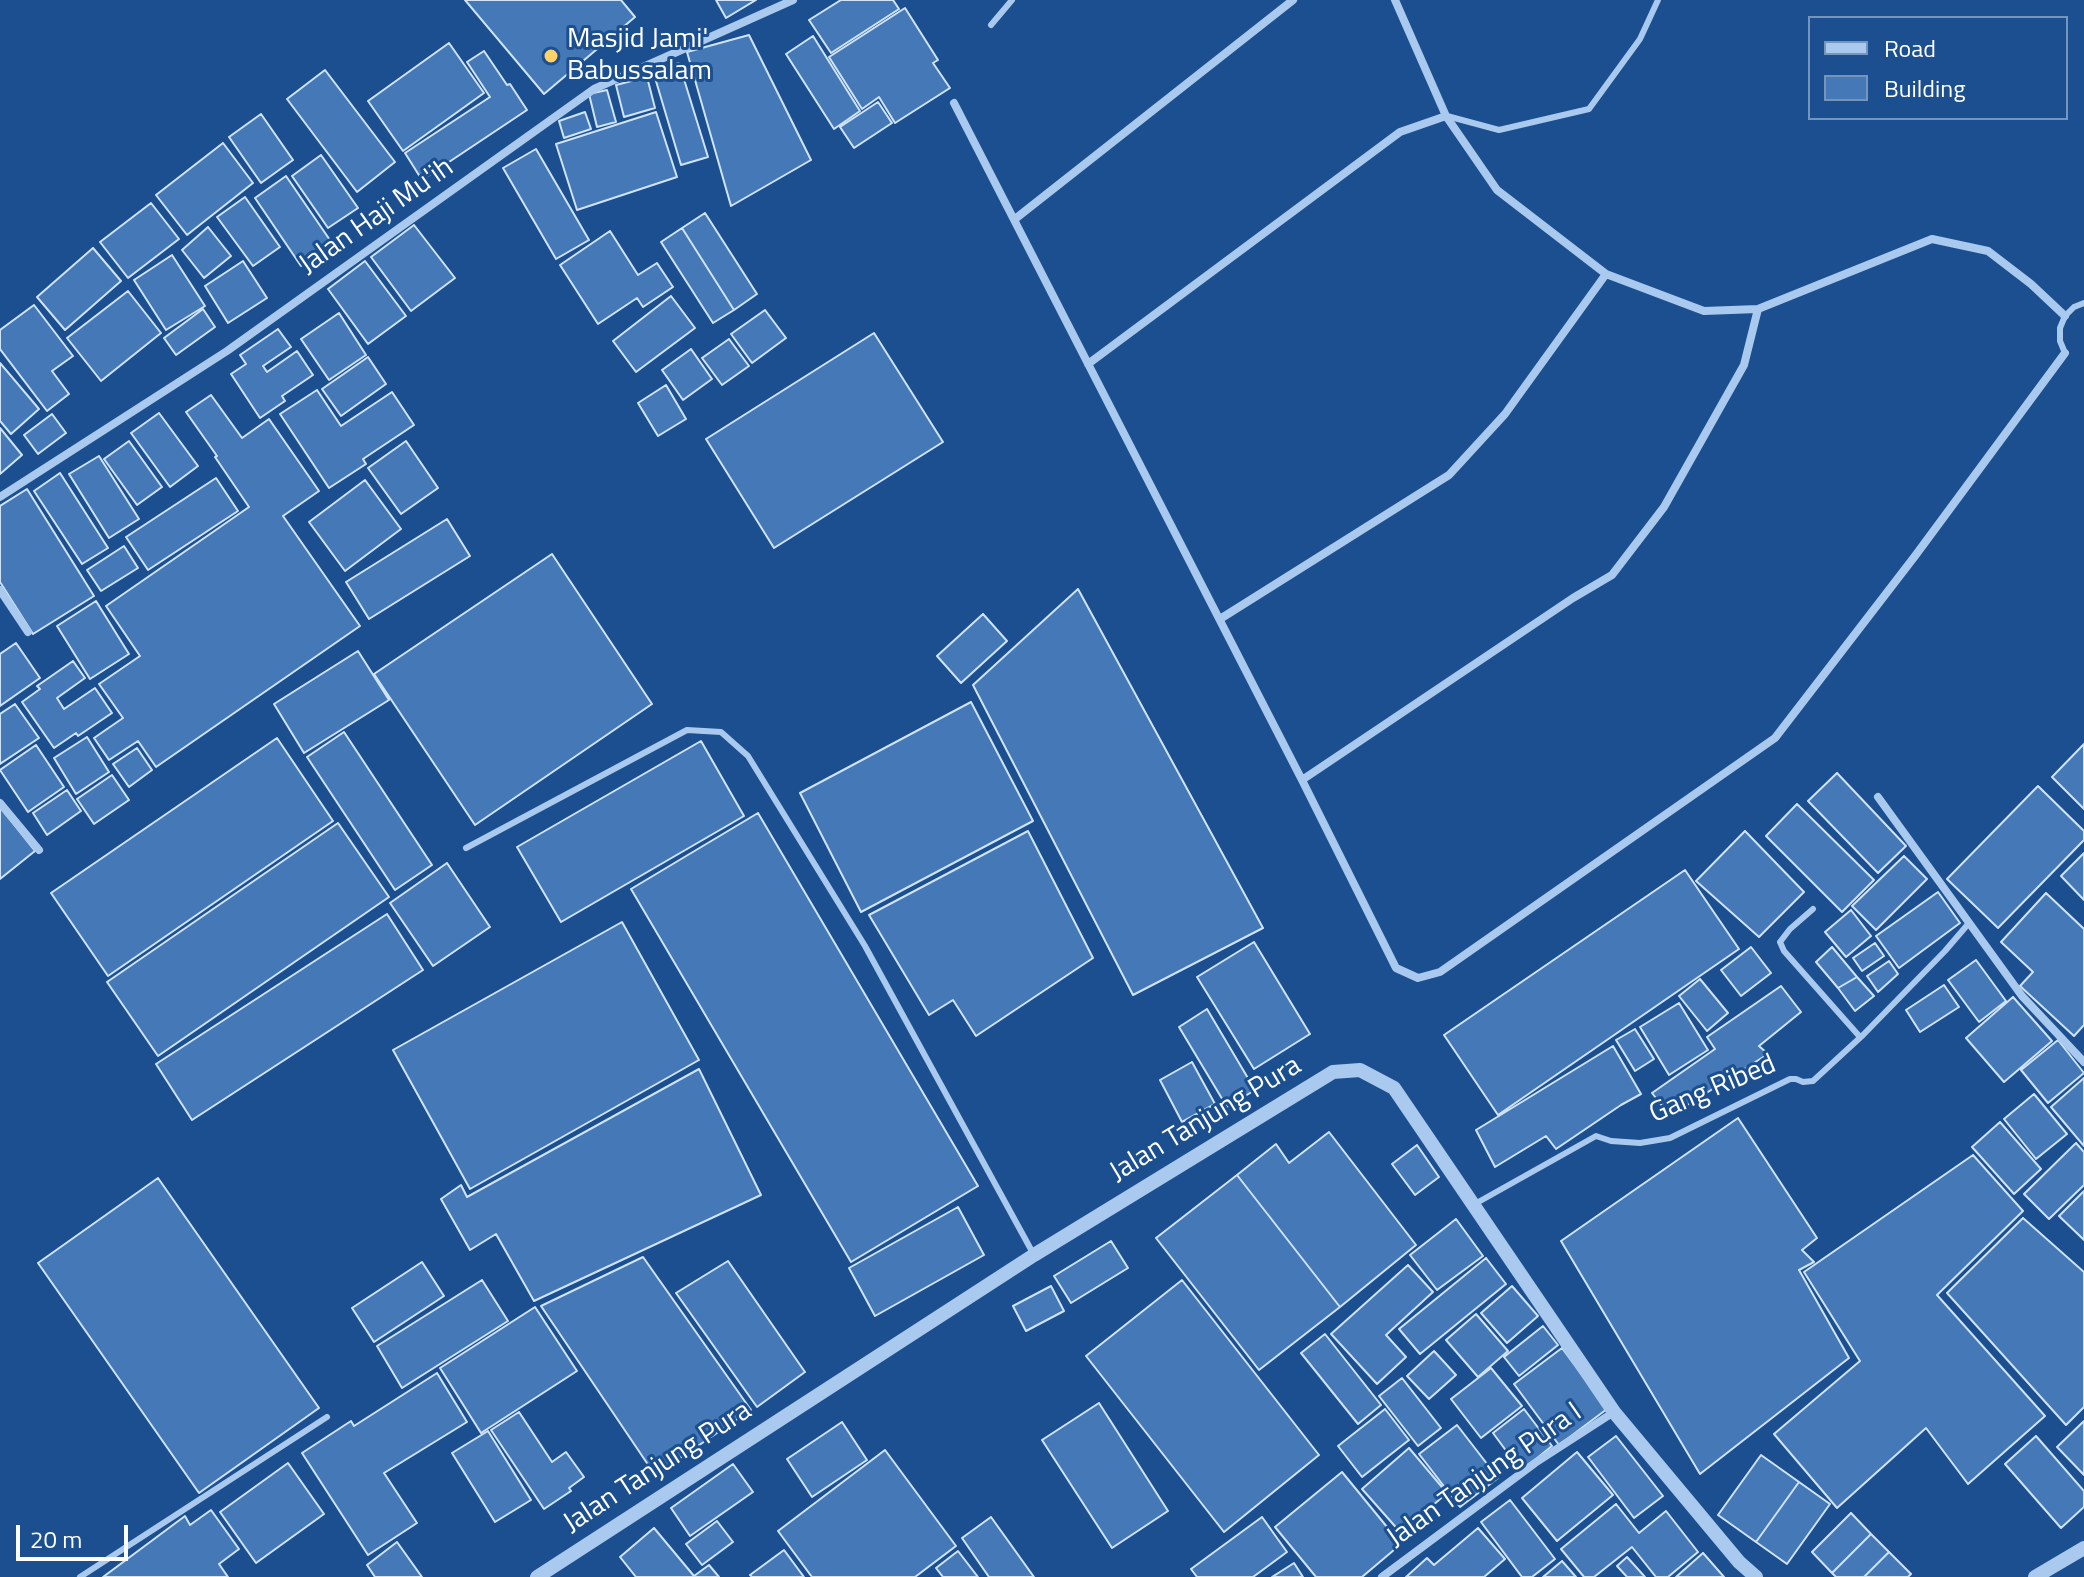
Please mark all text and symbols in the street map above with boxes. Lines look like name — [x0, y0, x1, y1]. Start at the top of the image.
legend — [1808, 16, 2068, 120]
place label: Masjid Jami' Babussalam — [567, 23, 712, 89]
text: Road — [1884, 30, 1936, 66]
marker: Masjid Jami' Babussalam — [542, 47, 560, 65]
text: Building — [1884, 70, 1966, 106]
street label: Jalan Haji Mu'ih — [293, 151, 461, 283]
street label: Gang Ribed — [1645, 1048, 1781, 1132]
street label: Jalan Tanjung Pura — [1104, 1050, 1308, 1190]
street label: Jalan Tanjung Pura — [558, 1395, 758, 1541]
street label: Jalan Tanjung Pura I — [1381, 1396, 1589, 1556]
scale bar — [20, 1509, 132, 1559]
text: 20 m — [30, 1521, 82, 1557]

